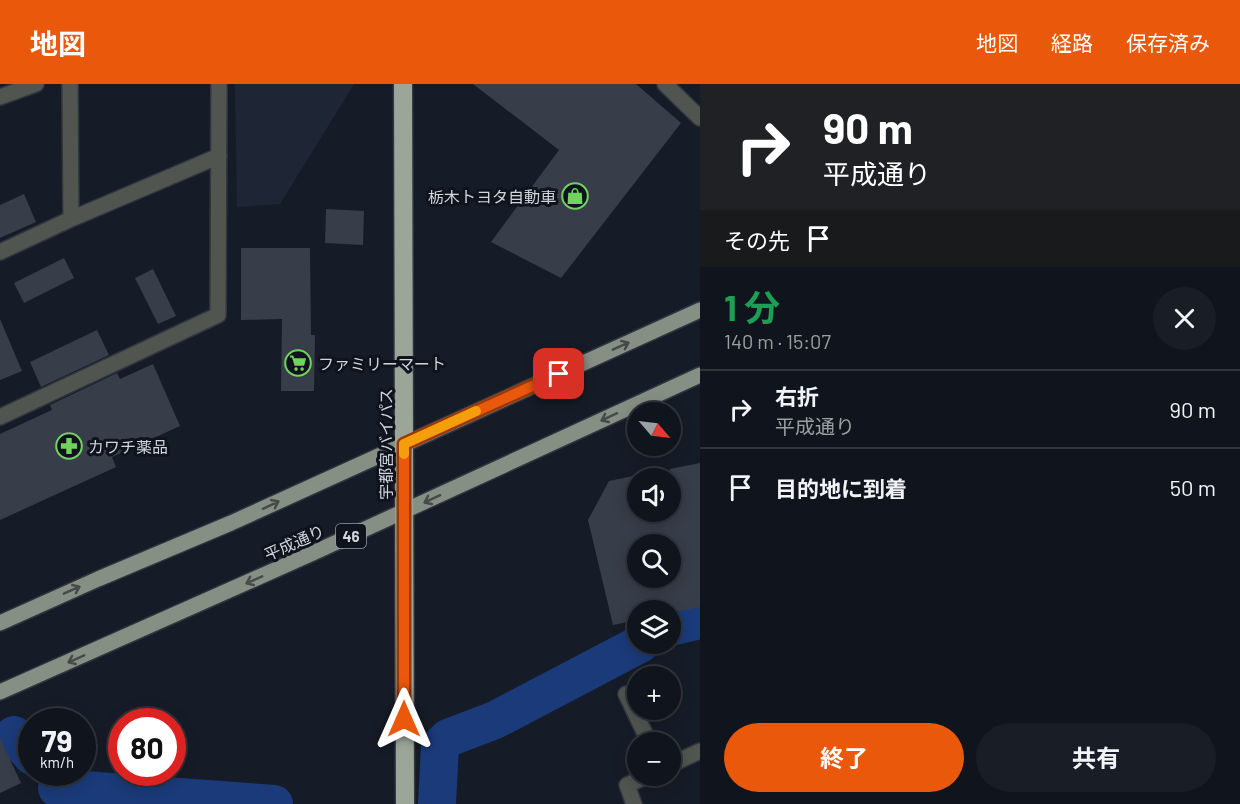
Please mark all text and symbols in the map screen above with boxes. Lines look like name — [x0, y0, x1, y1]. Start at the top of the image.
text: 地図 — [30, 26, 86, 60]
text: 地図 — [976, 30, 1018, 55]
text: 経路 — [1051, 30, 1093, 55]
text: 保存済み — [1126, 30, 1210, 55]
text: 90 m — [823, 102, 913, 152]
icon: right — [724, 108, 802, 186]
text: 平成通り — [823, 157, 931, 189]
shop icon: 栃木トヨタ自動車 — [560, 181, 590, 211]
place label: 栃木トヨタ自動車 — [428, 187, 556, 206]
icon: arrive — [802, 222, 835, 255]
text: その先 — [724, 227, 790, 253]
text: 1 分 — [724, 285, 780, 328]
button: close — [1153, 287, 1216, 350]
text: 140 m · 15:07 — [724, 329, 831, 353]
one-way arrow — [611, 340, 629, 351]
supermarket icon: ファミリーマート — [283, 348, 313, 378]
pin — [533, 348, 584, 399]
place label: ファミリーマート — [318, 354, 446, 373]
icon: arrive — [542, 357, 575, 390]
text: 右折 — [775, 383, 819, 409]
street label: 宇都宮バイパス — [376, 388, 395, 500]
icon: right — [724, 393, 757, 426]
text: 90 m — [1170, 396, 1216, 422]
north arrow — [627, 402, 681, 456]
map controls — [627, 402, 681, 786]
one-way arrow — [600, 411, 618, 423]
text: 平成通り — [775, 414, 855, 438]
pharmacy icon: カワチ薬品 — [54, 431, 84, 461]
place label: カワチ薬品 — [88, 437, 168, 456]
button: sound — [627, 468, 681, 522]
icon: arrive — [724, 471, 757, 504]
text: 50 m — [1170, 474, 1216, 500]
text: 目的地に到着 — [775, 475, 907, 501]
one-way arrow — [423, 493, 441, 505]
one-way arrow — [261, 499, 280, 510]
street label: 平成通り — [261, 520, 327, 564]
road number: 46 — [336, 524, 366, 548]
button: search — [627, 534, 681, 588]
one-way arrow — [246, 574, 264, 586]
one-way arrow — [63, 584, 81, 595]
button: layers — [627, 600, 681, 654]
one-way arrow — [68, 654, 86, 665]
button: + — [627, 666, 681, 720]
position arrow — [372, 687, 436, 751]
speed limit sign: 80 — [108, 708, 186, 786]
text: 79 — [42, 722, 72, 758]
button: 終了 — [724, 723, 964, 792]
button: 共有 — [976, 723, 1216, 792]
button: − — [627, 732, 681, 786]
text: km/h — [40, 753, 74, 771]

